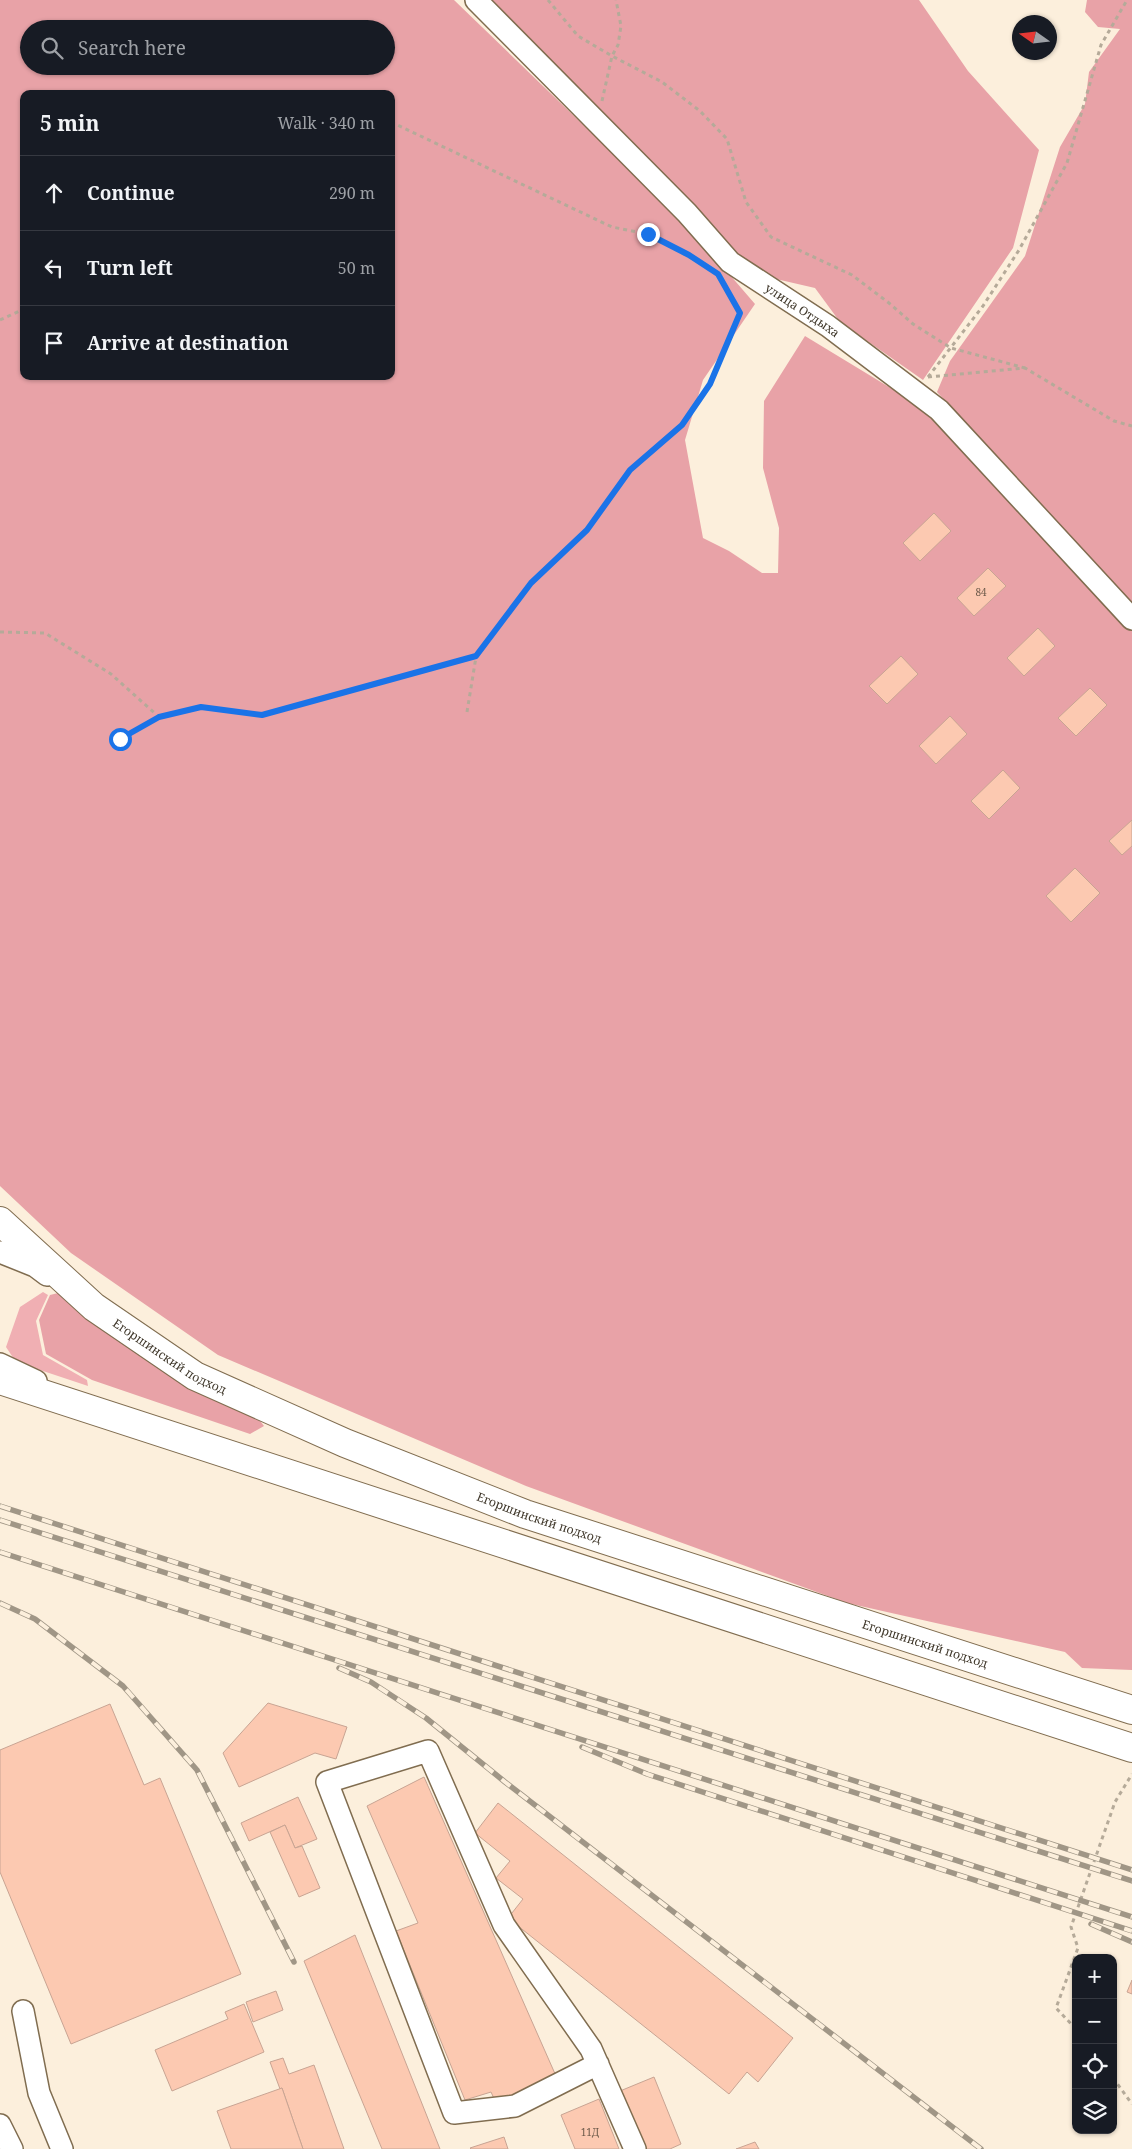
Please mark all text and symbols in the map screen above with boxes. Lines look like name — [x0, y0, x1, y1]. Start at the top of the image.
north arrow — [1012, 15, 1057, 60]
search box — [20, 20, 395, 75]
icon: search — [38, 34, 66, 62]
text: Search here — [78, 35, 186, 61]
text: 5 min — [40, 109, 99, 137]
text: Walk · 340 m — [278, 112, 375, 134]
icon: ahead — [40, 179, 68, 207]
text: Continue — [87, 180, 175, 206]
text: 290 m — [329, 182, 375, 204]
route end — [637, 223, 660, 246]
icon: left — [40, 254, 68, 282]
text: Turn left — [87, 255, 173, 281]
text: 50 m — [338, 257, 375, 279]
street label: улица Отдыха — [762, 279, 844, 341]
icon: arrive — [40, 329, 68, 357]
text: Arrive at destination — [87, 330, 289, 356]
house number: 84 — [975, 585, 987, 599]
route start — [109, 728, 132, 751]
street label: Егоршинский подход — [110, 1314, 229, 1398]
street label: Егоршинский подход — [474, 1487, 604, 1547]
street label: Егоршинский подход — [860, 1615, 990, 1671]
map controls — [1072, 1954, 1117, 2134]
button: + — [1072, 1954, 1117, 1999]
button: − — [1072, 1999, 1117, 2044]
button: locate — [1072, 2044, 1117, 2089]
button: layers — [1072, 2089, 1117, 2134]
house number: 11Д — [581, 2125, 600, 2139]

